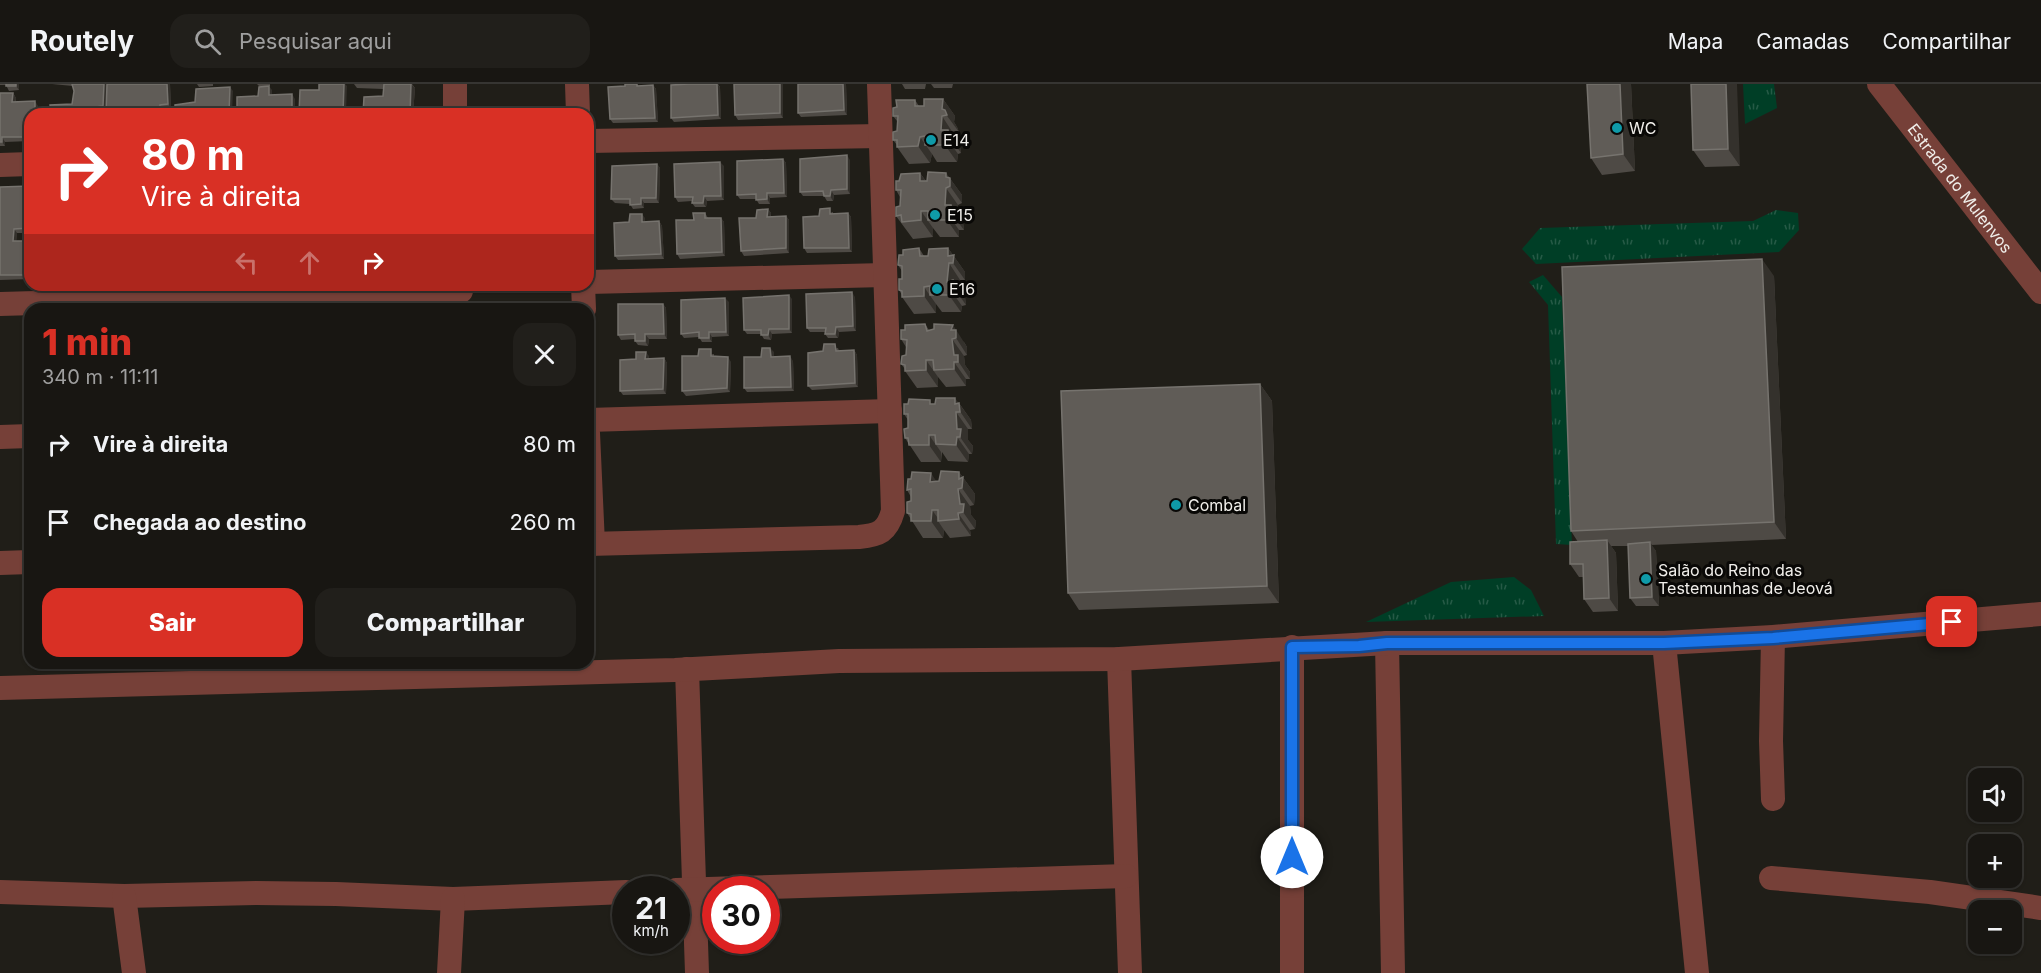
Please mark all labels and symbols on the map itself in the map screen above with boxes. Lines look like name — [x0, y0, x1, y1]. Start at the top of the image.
place label: WC — [1629, 118, 1656, 138]
street label: Estrada do Mulenvos — [1903, 119, 2017, 257]
marker: WC — [1610, 121, 1624, 135]
place label: E14 — [943, 130, 969, 150]
marker: E14 — [924, 133, 938, 147]
place label: E15 — [947, 205, 973, 225]
marker: E15 — [928, 208, 942, 222]
place label: E16 — [949, 279, 975, 299]
marker: E16 — [930, 282, 944, 296]
place label: Combal — [1188, 495, 1246, 515]
marker: Combal — [1169, 498, 1183, 512]
place label: Salão do Reino das Testemunhas de Jeová — [1658, 560, 1833, 598]
marker: Salão do Reino das Testemunhas de Jeová — [1639, 572, 1653, 586]
pin — [1926, 596, 1977, 647]
position arrow — [1260, 825, 1324, 889]
speed limit sign: 30 — [702, 876, 780, 954]

